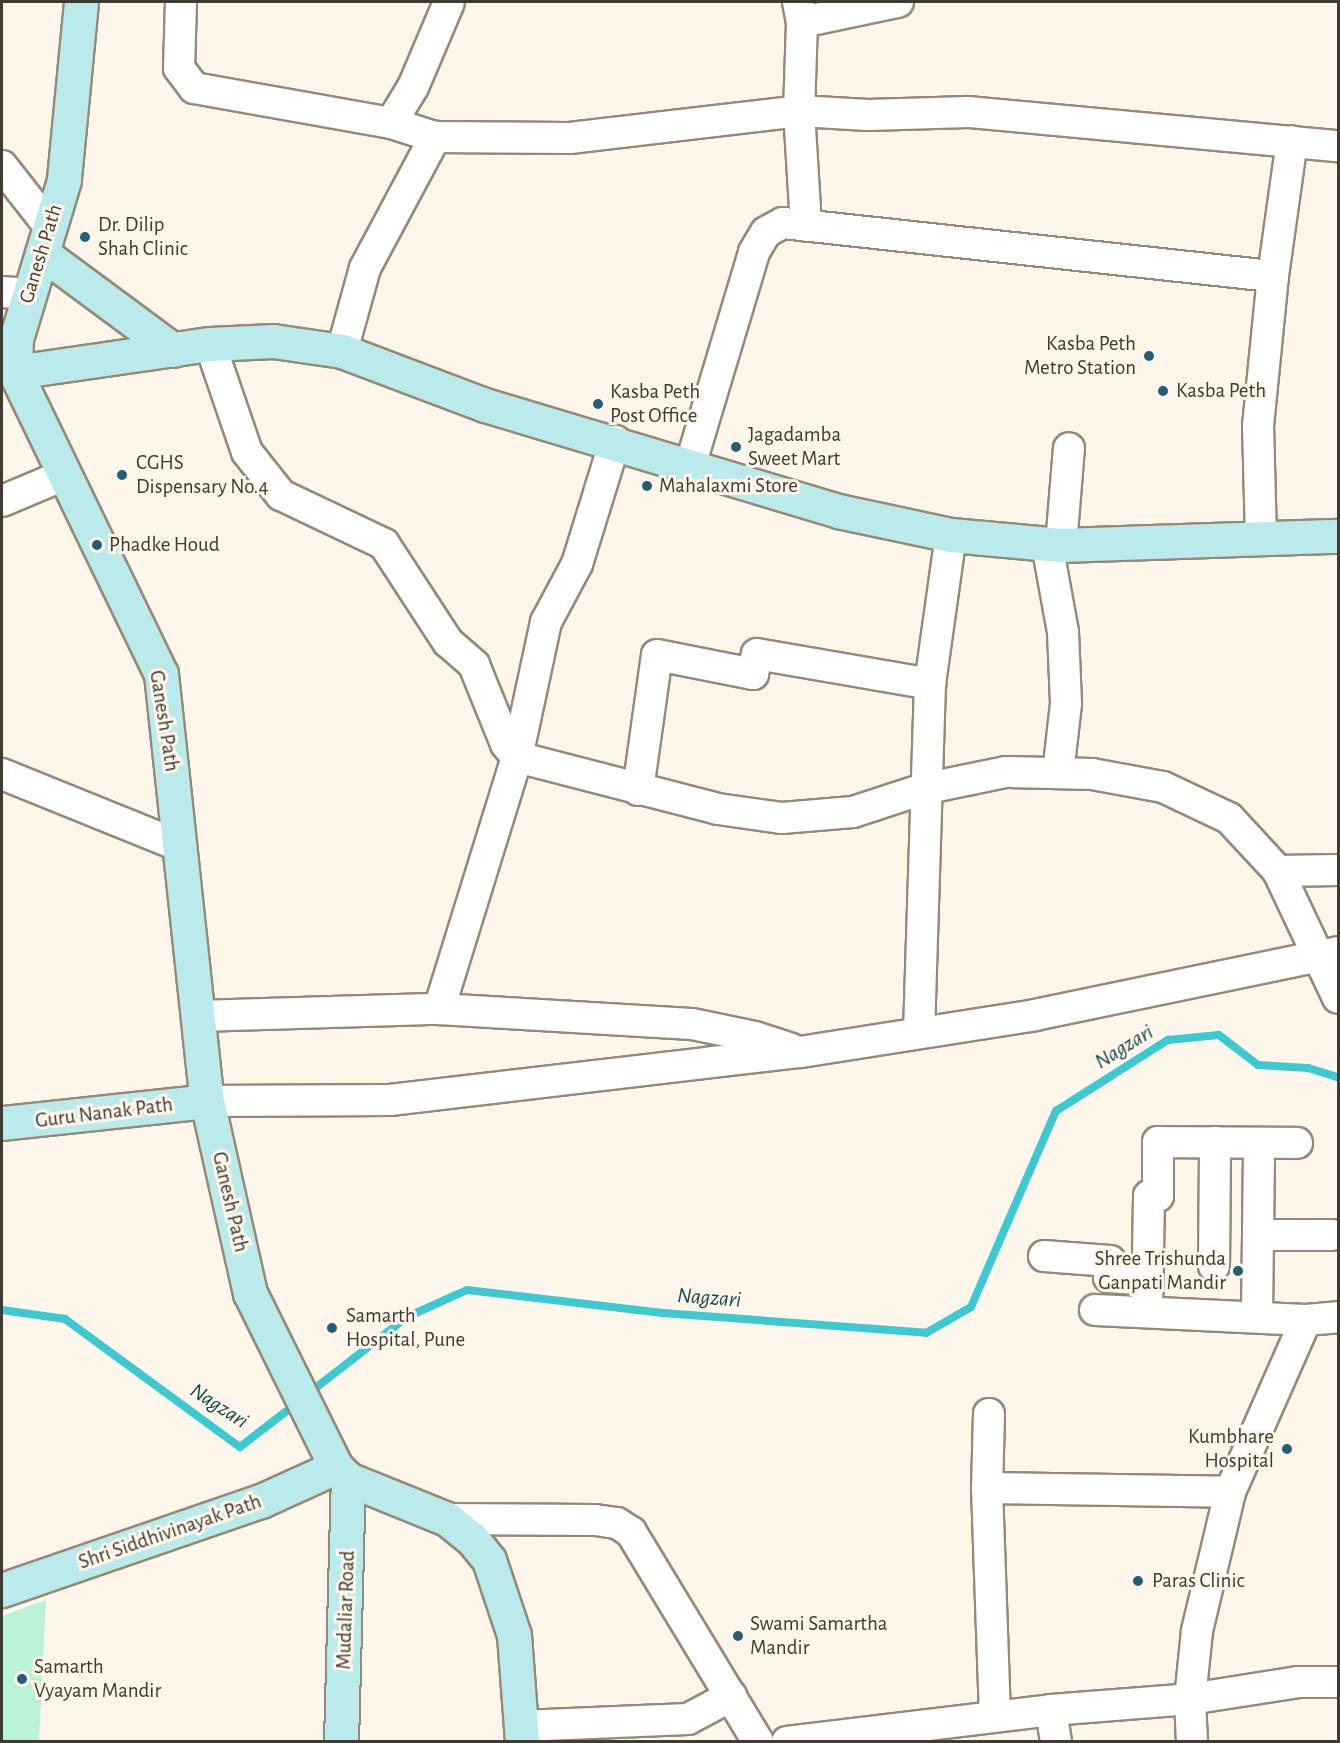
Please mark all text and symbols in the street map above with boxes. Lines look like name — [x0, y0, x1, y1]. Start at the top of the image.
street label: Ganesh Path — [14, 201, 68, 307]
place label: Dr. Dilip Shah Clinic — [98, 212, 188, 262]
marker: Dr. Dilip Shah Clinic — [76, 228, 94, 246]
place label: Kasba Peth Metro Station — [1024, 331, 1136, 381]
marker: Kasba Peth Metro Station — [1140, 347, 1158, 365]
place label: Kasba Peth — [1176, 378, 1266, 404]
place label: Kasba Peth Post Office — [610, 379, 700, 429]
marker: Kasba Peth — [1154, 382, 1172, 400]
marker: Kasba Peth Post Office — [591, 397, 605, 411]
place label: Jagadamba Sweet Mart — [748, 422, 841, 472]
marker: Jagadamba Sweet Mart — [729, 440, 743, 454]
place label: CGHS Dispensary No.4 — [136, 450, 269, 500]
marker: CGHS Dispensary No.4 — [113, 466, 131, 484]
place label: Mahalaxmi Store — [659, 473, 798, 499]
marker: Mahalaxmi Store — [640, 479, 654, 493]
place label: Phadke Houd — [109, 532, 220, 558]
marker: Phadke Houd — [90, 538, 104, 552]
street label: Ganesh Path — [144, 669, 184, 773]
water label: Nagzari — [1090, 1019, 1158, 1075]
street label: Guru Nanak Path — [34, 1092, 174, 1134]
street label: Ganesh Path — [206, 1149, 254, 1255]
place label: Shree Trishunda Ganpati Mandir — [1095, 1246, 1226, 1296]
marker: Shree Trishunda Ganpati Mandir — [1231, 1264, 1245, 1278]
water label: Nagzari — [676, 1283, 742, 1313]
place label: Samarth Hospital, Pune — [346, 1303, 465, 1353]
marker: Samarth Hospital, Pune — [323, 1319, 341, 1337]
water label: Nagzari — [185, 1378, 253, 1434]
place label: Kumbhare Hospital — [1188, 1424, 1274, 1474]
marker: Kumbhare Hospital — [1278, 1440, 1296, 1458]
street label: Shri Siddhivinayak Path — [75, 1489, 265, 1575]
street label: Mudaliar Road — [331, 1550, 361, 1670]
place label: Paras Clinic — [1152, 1568, 1245, 1594]
marker: Paras Clinic — [1129, 1572, 1147, 1590]
place label: Swami Samartha Mandir — [750, 1611, 888, 1661]
marker: Swami Samartha Mandir — [731, 1629, 745, 1643]
place label: Samarth Vyayam Mandir — [34, 1654, 161, 1704]
marker: Samarth Vyayam Mandir — [15, 1672, 29, 1686]

